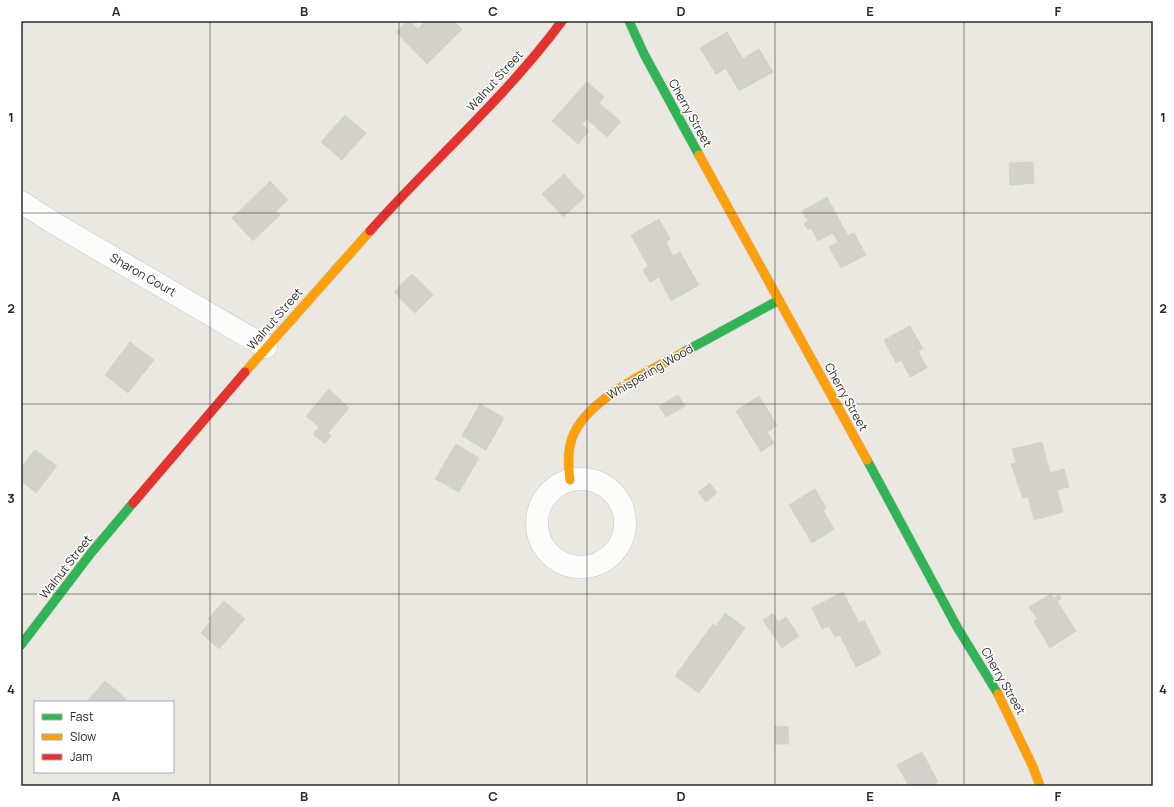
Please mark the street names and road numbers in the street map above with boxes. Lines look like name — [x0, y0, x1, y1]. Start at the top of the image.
street label: Walnut Street — [463, 46, 527, 115]
street label: Cherry Street — [665, 76, 716, 150]
street label: Sharon Court — [107, 249, 180, 301]
street label: Walnut Street — [243, 284, 306, 353]
street label: Whispering Wood — [603, 340, 696, 403]
street label: Cherry Street — [821, 360, 872, 434]
street label: Walnut Street — [35, 531, 96, 602]
street label: Cherry Street — [977, 644, 1030, 718]

